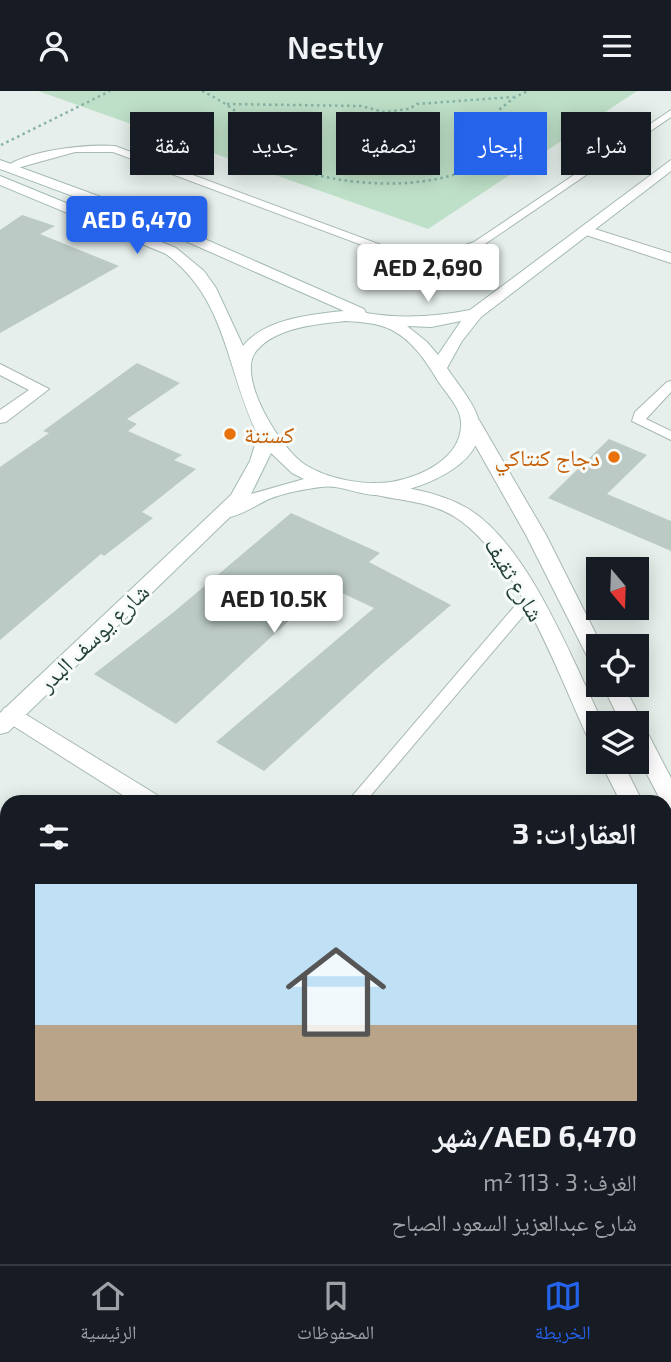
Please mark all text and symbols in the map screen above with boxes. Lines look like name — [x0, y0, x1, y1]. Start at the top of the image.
icon: person — [35, 27, 73, 65]
text: Nestly — [287, 27, 384, 65]
icon: menu — [598, 27, 636, 65]
chip: شقة — [130, 112, 214, 175]
chip: جديد — [228, 112, 322, 175]
chip: تصفية — [336, 112, 440, 175]
chip: إيجار — [454, 112, 547, 175]
chip: شراء — [561, 112, 651, 175]
pin: AED 6,470 — [57, 197, 217, 256]
text: AED 6,470 — [82, 205, 192, 233]
pin: AED 2,690 — [348, 245, 508, 304]
text: AED 2,690 — [373, 253, 483, 281]
place label: كستنة — [244, 420, 295, 448]
marker: كستنة — [222, 426, 238, 442]
place label: دجاج كنتاكي — [495, 443, 600, 477]
marker: دجاج كنتاكي — [606, 449, 622, 465]
street label: شارع ثقيف — [477, 532, 551, 627]
north arrow — [586, 557, 649, 619]
map controls — [586, 557, 649, 774]
pin: AED 10.5K — [194, 575, 354, 635]
street label: شارع يوسف البدر — [31, 577, 156, 699]
text: AED 10.5K — [221, 584, 327, 612]
button: locate — [586, 634, 649, 697]
button: layers — [586, 711, 649, 774]
text: العقارات: 3 — [512, 814, 637, 850]
icon: filters — [35, 818, 73, 856]
icon: home — [273, 929, 399, 1055]
text: AED 6,470/شهر — [433, 1117, 637, 1153]
text: الغرف: 3 · 113 m² — [483, 1168, 637, 1196]
text: شارع عبدالعزيز السعود الصباح — [391, 1208, 637, 1236]
tab: الرئيسية — [80, 1277, 137, 1351]
tab: المحفوظات — [297, 1277, 374, 1351]
tab: الخريطة — [535, 1277, 591, 1351]

